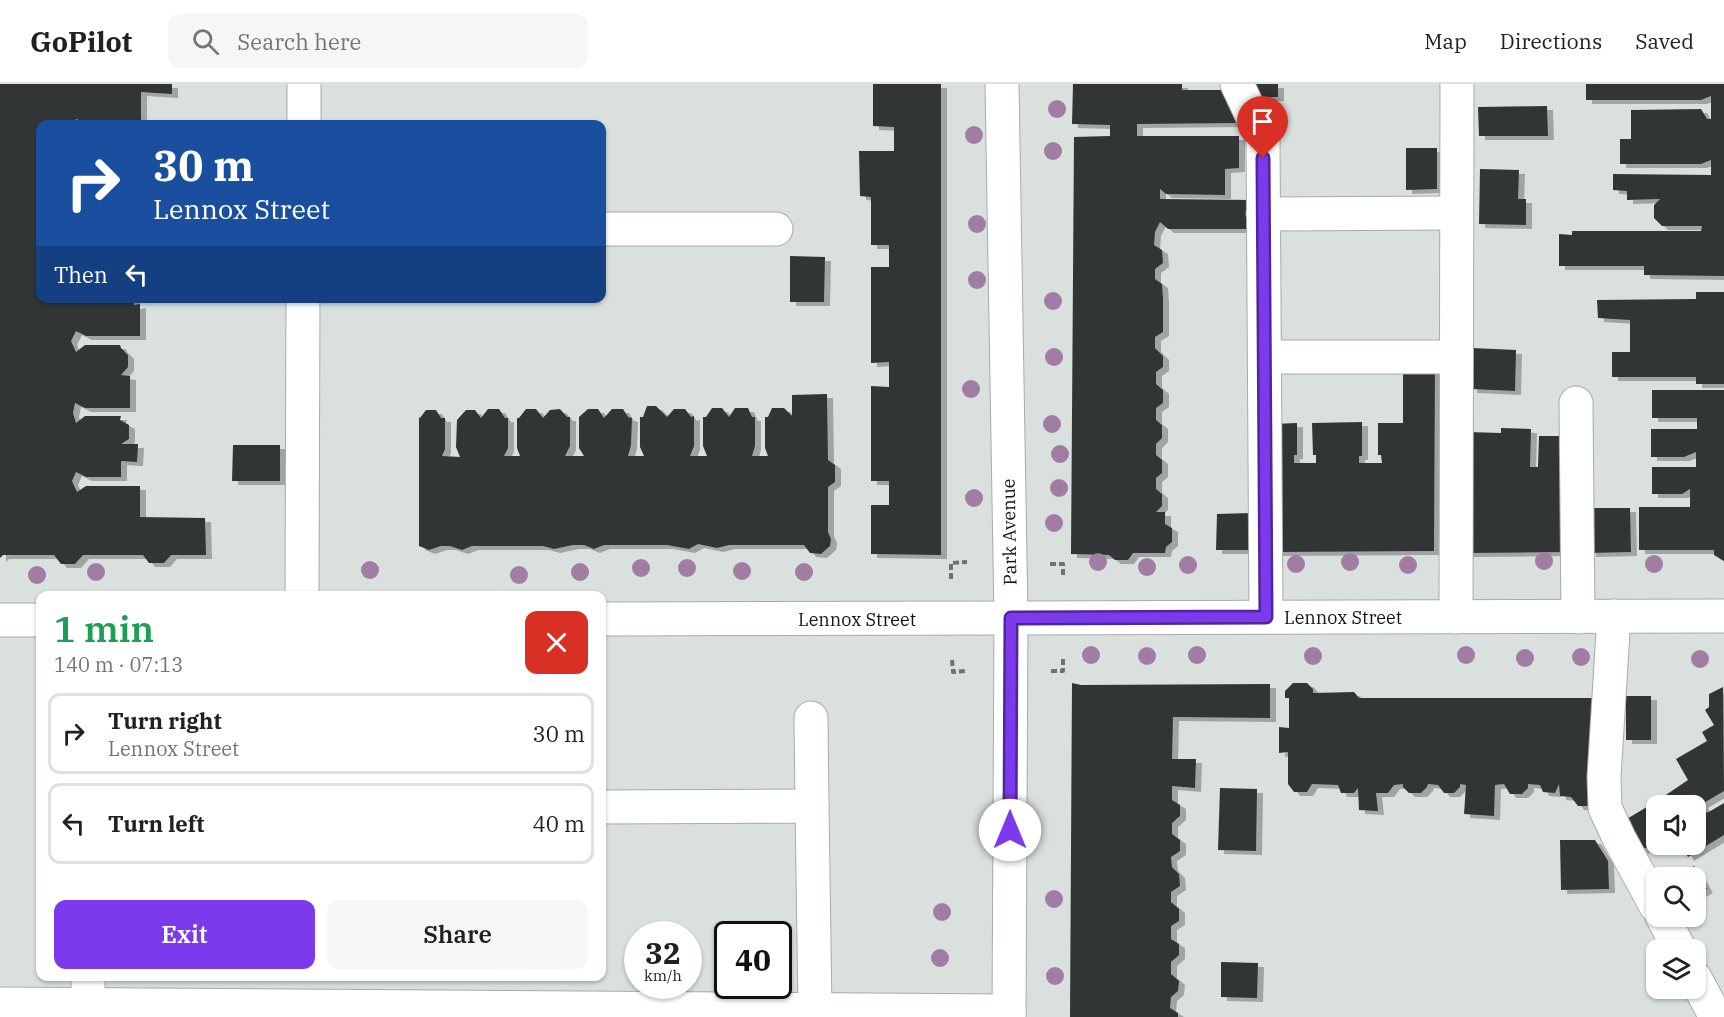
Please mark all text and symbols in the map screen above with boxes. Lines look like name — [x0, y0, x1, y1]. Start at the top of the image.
search box — [168, 14, 588, 68]
text: GoPilot — [30, 23, 132, 60]
icon: search — [189, 25, 222, 58]
text: Search here — [237, 27, 361, 56]
text: Map — [1424, 27, 1467, 55]
text: Directions — [1500, 27, 1602, 55]
text: Saved — [1635, 27, 1694, 55]
pin — [1237, 96, 1288, 158]
icon: arrive — [1246, 105, 1279, 138]
text: 30 m — [153, 138, 254, 193]
icon: right — [54, 144, 132, 222]
text: Lennox Street — [153, 191, 330, 226]
icon: left — [120, 258, 153, 291]
text: Then — [54, 260, 108, 289]
street label: Park Avenue — [997, 478, 1021, 586]
text: 1 min — [54, 605, 154, 652]
street label: Lennox Street — [1284, 606, 1402, 629]
street label: Lennox Street — [798, 608, 916, 631]
button: close — [525, 611, 588, 674]
text: 140 m · 07:13 — [54, 651, 183, 678]
text: Turn right — [108, 706, 222, 735]
icon: right — [57, 717, 90, 750]
text: 30 m — [533, 719, 585, 748]
text: Lennox Street — [108, 735, 239, 762]
map controls — [1646, 795, 1706, 999]
button: sound — [1646, 795, 1706, 855]
position arrow — [978, 798, 1042, 862]
icon: left — [57, 807, 90, 840]
text: Turn left — [108, 809, 204, 838]
text: 40 m — [533, 809, 585, 838]
button: search — [1646, 867, 1706, 927]
button: Exit — [54, 900, 315, 969]
button: Share — [327, 900, 588, 969]
speed limit sign: 40 — [714, 921, 792, 999]
text: 32 — [645, 933, 681, 972]
button: layers — [1646, 939, 1706, 999]
text: km/h — [644, 966, 682, 985]

